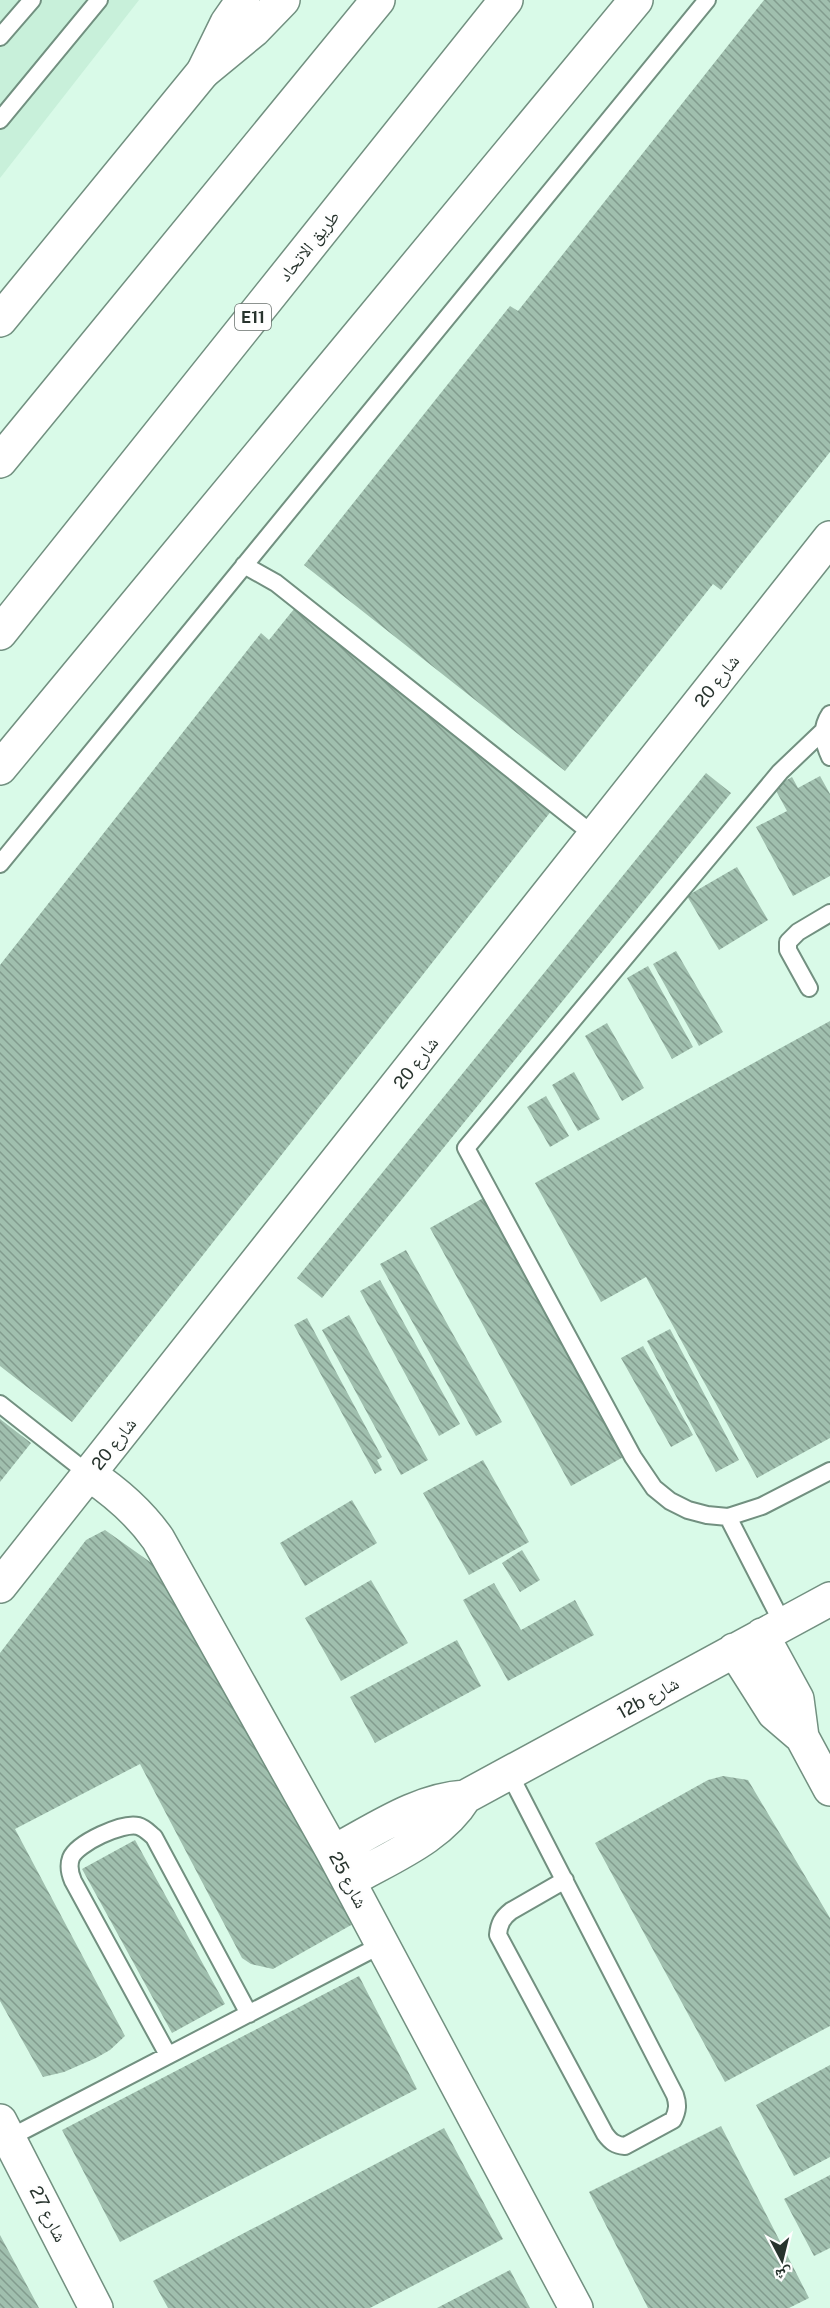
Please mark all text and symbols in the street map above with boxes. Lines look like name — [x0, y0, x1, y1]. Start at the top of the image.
street label: طريق الاتحاد — [274, 206, 344, 286]
road number: E11 — [235, 304, 271, 330]
street label: شارع 20 — [690, 650, 744, 712]
street label: شارع 20 — [389, 1032, 443, 1094]
street label: شارع 20 — [87, 1413, 141, 1475]
street label: 12b شارع — [613, 1672, 683, 1724]
street label: شارع 25 — [324, 1848, 372, 1912]
street label: شارع 27 — [25, 2182, 71, 2246]
north arrow — [752, 2230, 812, 2290]
text: ش — [774, 2264, 793, 2285]

